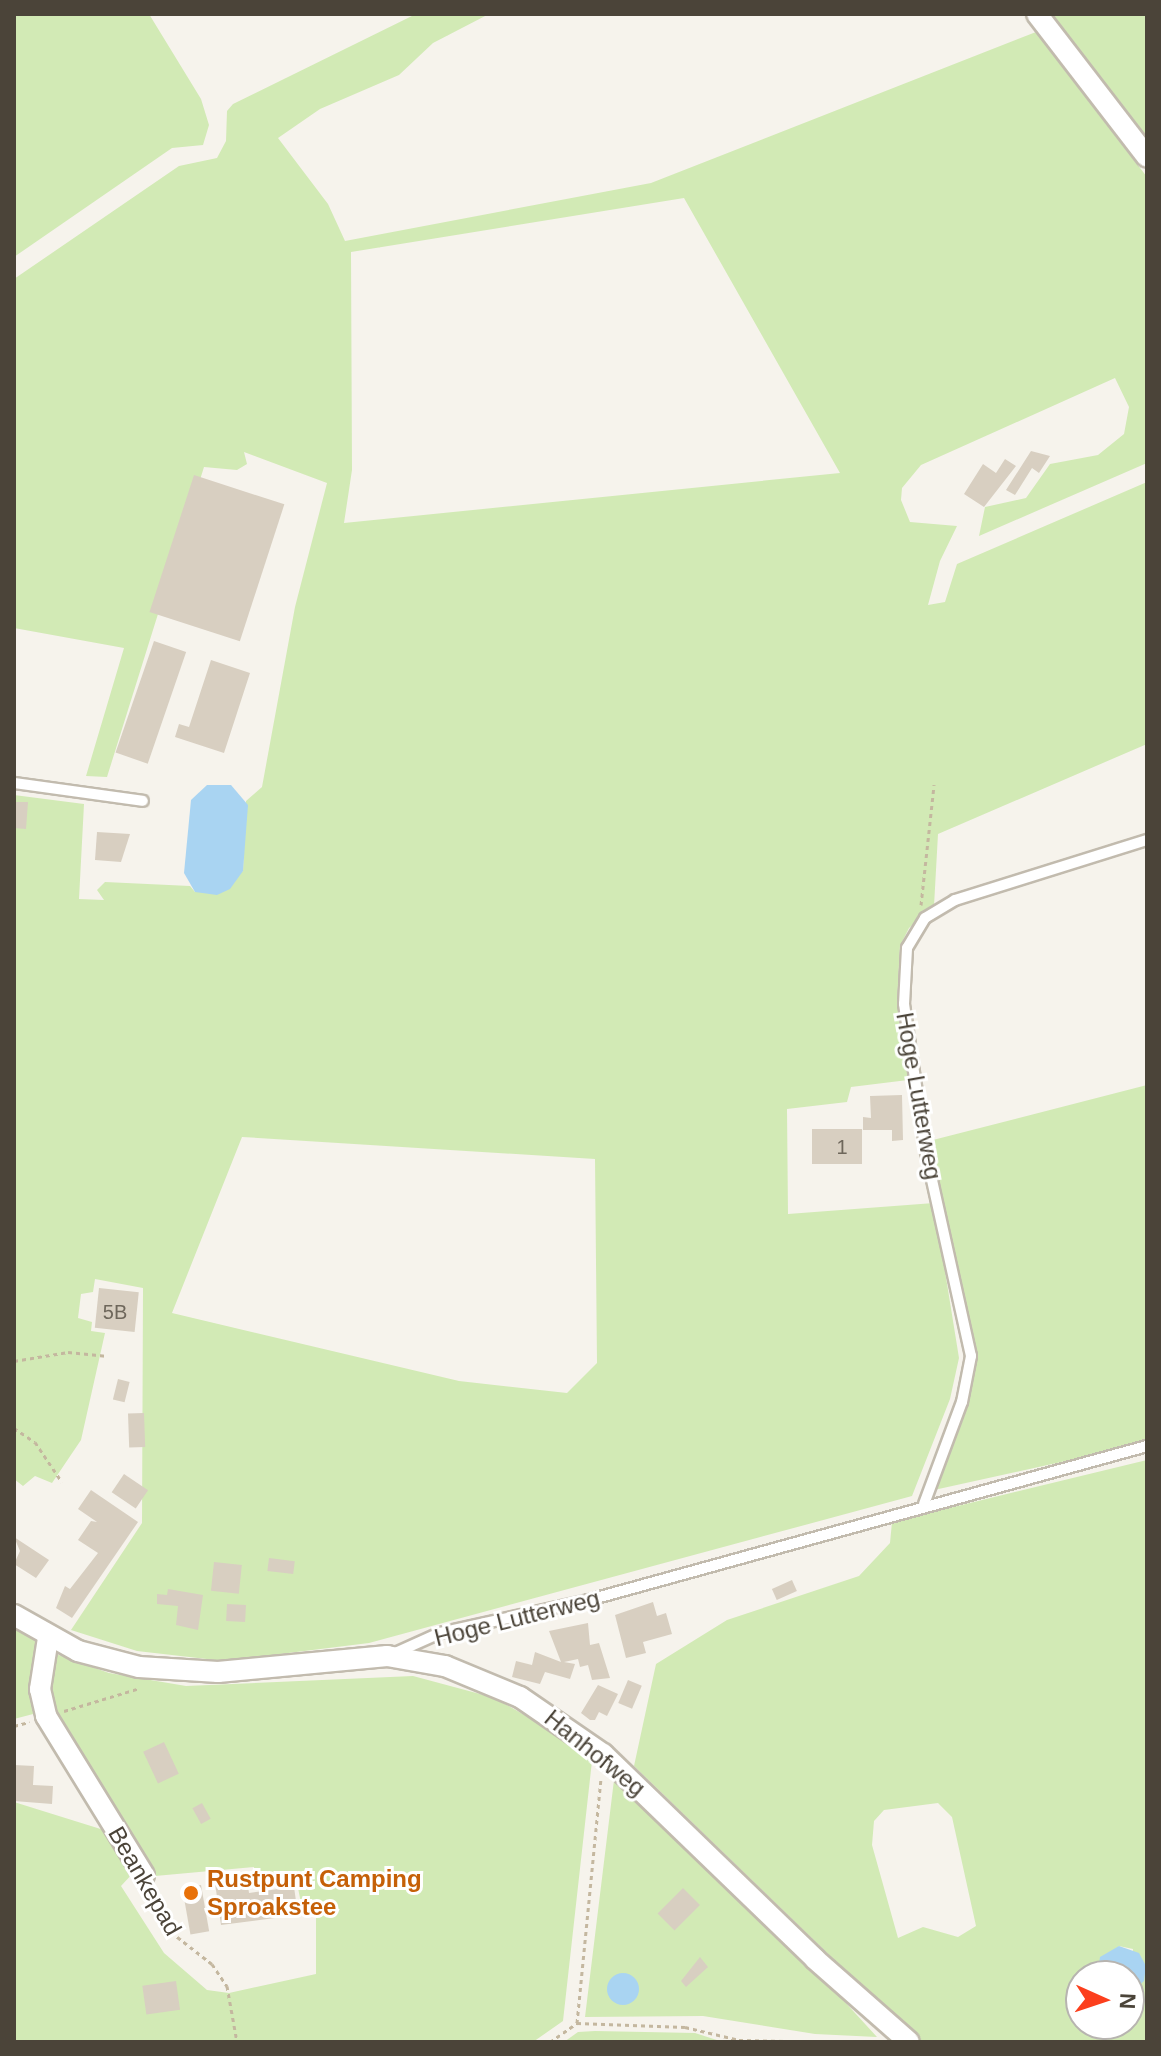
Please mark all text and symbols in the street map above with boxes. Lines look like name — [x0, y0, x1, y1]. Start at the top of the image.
street label: Hoge Lutterweg — [890, 1010, 948, 1182]
house number: 1 — [836, 1135, 848, 1159]
house number: 5B — [103, 1300, 127, 1324]
street label: Hoge Lutterweg — [431, 1584, 603, 1652]
street label: Hanhofweg — [539, 1704, 651, 1802]
street label: Beankepad — [102, 1821, 188, 1941]
place label: Rustpunt Camping Sproakstee — [207, 1865, 422, 1921]
marker: Rustpunt Camping Sproakstee — [182, 1884, 200, 1902]
north arrow — [1065, 1960, 1145, 2040]
text: N — [1115, 1993, 1140, 2010]

